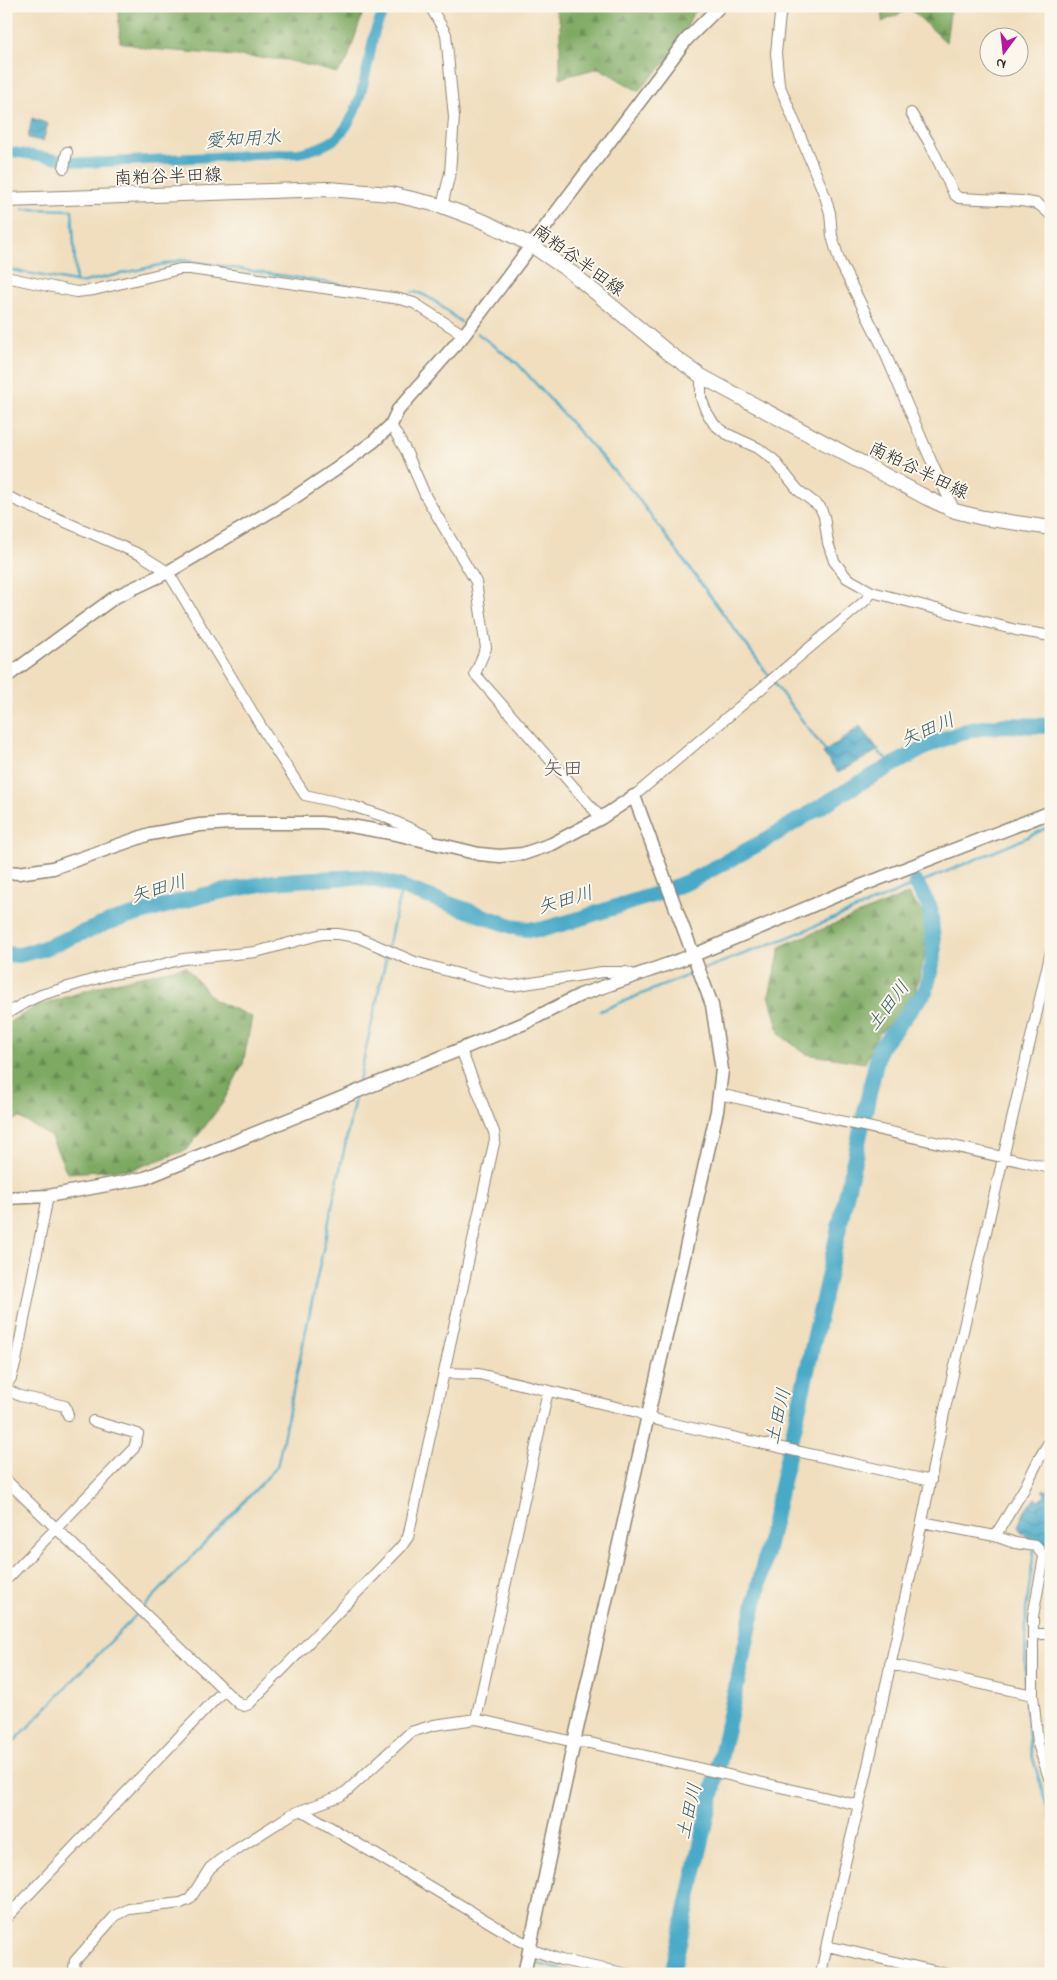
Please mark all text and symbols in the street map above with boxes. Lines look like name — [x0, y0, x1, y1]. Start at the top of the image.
north arrow — [980, 28, 1030, 78]
text: N — [994, 52, 1008, 74]
water label: 愛知用水 — [204, 125, 282, 156]
street label: 南粕谷半田線 — [114, 163, 222, 193]
street label: 南粕谷半田線 — [526, 219, 629, 304]
street label: 南粕谷半田線 — [864, 436, 972, 507]
water label: 矢田川 — [896, 708, 959, 755]
district label: 矢田 — [543, 756, 583, 785]
water label: 矢田川 — [128, 870, 190, 911]
water label: 矢田川 — [535, 881, 597, 922]
water label: 土田川 — [861, 976, 917, 1037]
water label: 土田川 — [760, 1386, 799, 1447]
water label: 土田川 — [671, 1781, 710, 1842]

